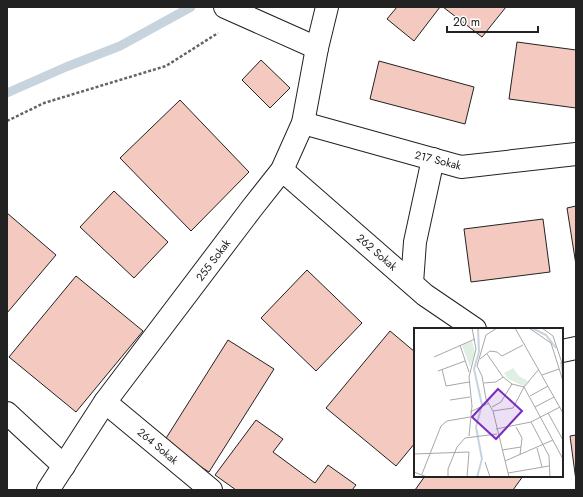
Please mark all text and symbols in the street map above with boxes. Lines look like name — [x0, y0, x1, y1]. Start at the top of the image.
scale bar — [447, 8, 538, 34]
text: 20 m — [453, 13, 480, 31]
street label: 217 Sokak — [413, 147, 463, 174]
street label: 262 Sokak — [353, 230, 401, 274]
street label: 255 Sokak — [192, 236, 234, 284]
inset map — [414, 328, 563, 477]
street label: 264 Sokak — [134, 424, 182, 468]

